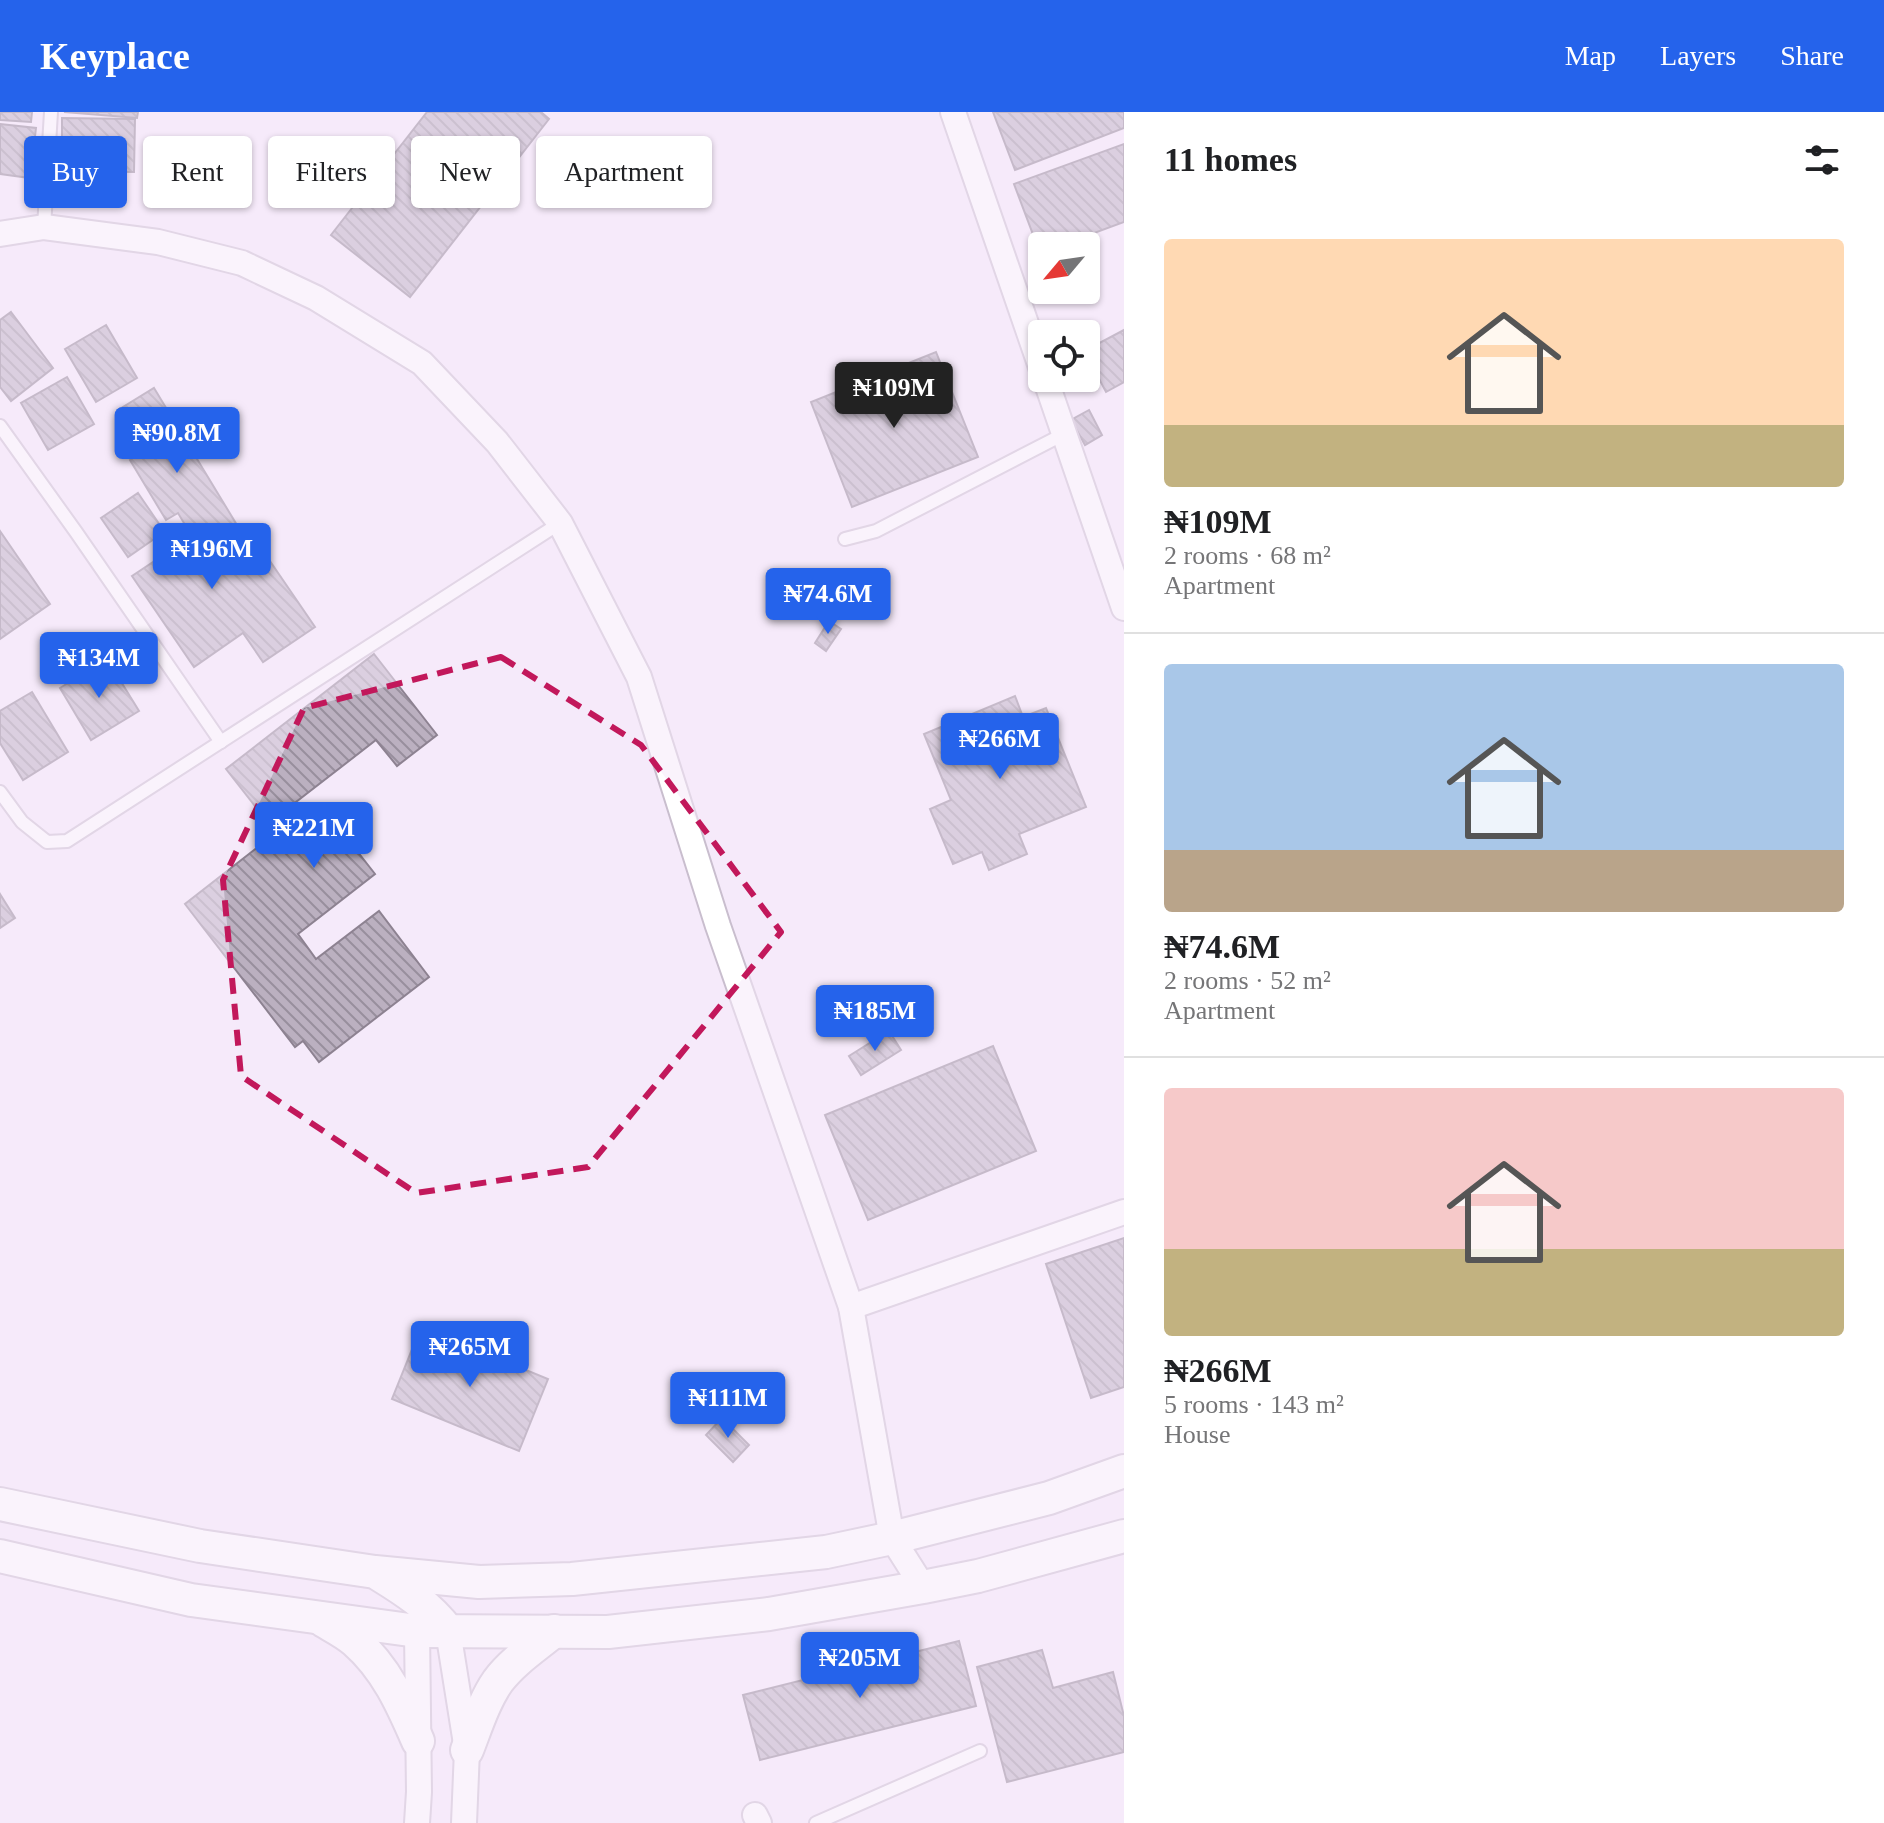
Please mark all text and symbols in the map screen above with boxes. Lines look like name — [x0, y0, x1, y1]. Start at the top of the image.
text: Keyplace — [40, 35, 190, 77]
text: Map — [1565, 40, 1616, 71]
text: Layers — [1660, 40, 1736, 71]
text: Share — [1780, 40, 1844, 71]
chip: Buy — [24, 136, 127, 208]
chip: Rent — [143, 136, 252, 208]
chip: Filters — [268, 136, 395, 208]
chip: New — [411, 136, 520, 208]
chip: Apartment — [536, 136, 712, 208]
icon: filters — [1800, 138, 1844, 182]
text: 11 homes — [1164, 141, 1297, 178]
north arrow — [1028, 232, 1100, 304]
map controls — [1028, 232, 1100, 392]
icon: home — [1432, 291, 1576, 435]
button: locate — [1028, 320, 1100, 392]
pin: ₦109M — [838, 362, 950, 430]
text: ₦109M — [853, 373, 935, 402]
pin: ₦90.8M — [112, 407, 242, 475]
text: ₦90.8M — [133, 418, 221, 447]
text: ₦109M — [1164, 503, 1272, 540]
pin: ₦196M — [156, 523, 268, 591]
text: ₦196M — [171, 534, 253, 563]
text: 2 rooms · 68 m² — [1164, 541, 1331, 570]
pin: ₦74.6M — [763, 568, 893, 636]
text: Apartment — [1164, 571, 1275, 600]
text: ₦74.6M — [784, 579, 872, 608]
pin: ₦134M — [43, 632, 155, 700]
text: ₦134M — [58, 643, 140, 672]
pin: ₦266M — [944, 713, 1056, 781]
icon: home — [1432, 716, 1576, 860]
text: ₦266M — [959, 724, 1041, 753]
pin: ₦221M — [258, 802, 370, 870]
text: ₦221M — [273, 813, 355, 842]
text: ₦74.6M — [1164, 928, 1280, 965]
text: 2 rooms · 52 m² — [1164, 966, 1331, 995]
pin: ₦185M — [819, 985, 931, 1053]
text: ₦185M — [834, 996, 916, 1025]
text: Apartment — [1164, 996, 1275, 1025]
icon: home — [1432, 1140, 1576, 1284]
pin: ₦265M — [414, 1321, 526, 1389]
text: ₦265M — [429, 1332, 511, 1361]
text: ₦266M — [1164, 1352, 1272, 1389]
pin: ₦111M — [672, 1372, 784, 1440]
text: ₦111M — [688, 1383, 768, 1412]
text: 5 rooms · 143 m² — [1164, 1390, 1344, 1419]
text: House — [1164, 1420, 1230, 1449]
pin: ₦205M — [804, 1632, 916, 1700]
text: ₦205M — [819, 1643, 901, 1672]

